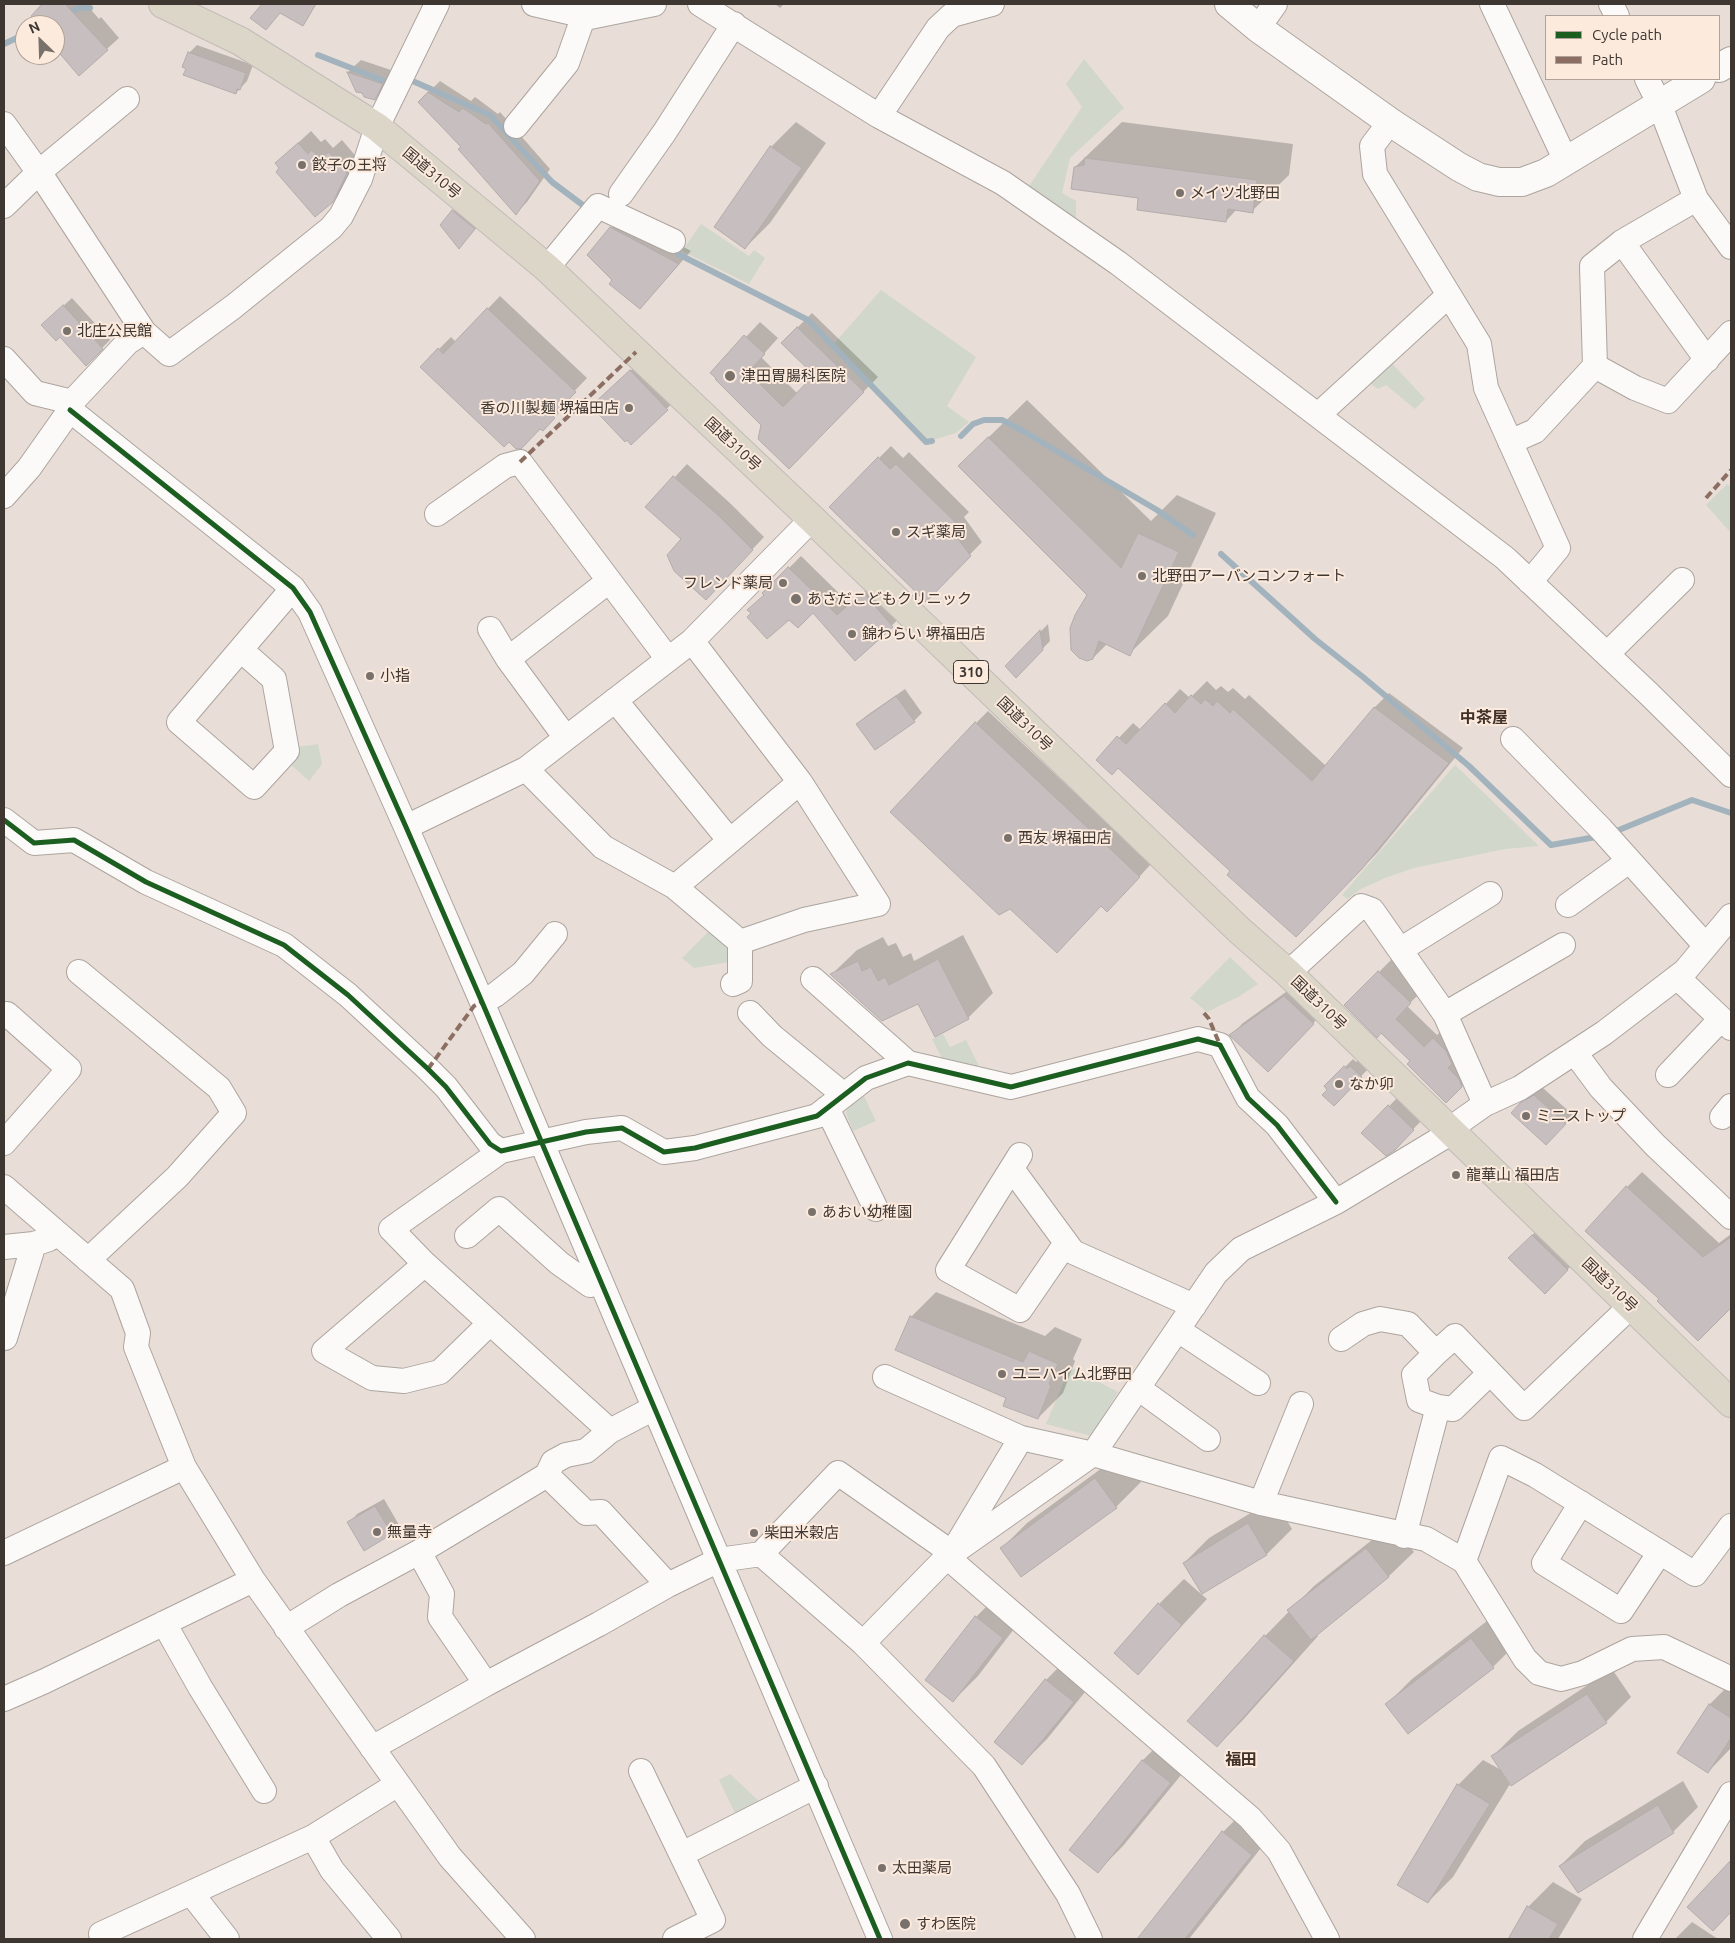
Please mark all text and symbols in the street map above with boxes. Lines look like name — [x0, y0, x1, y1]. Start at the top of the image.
north arrow — [15, 15, 65, 65]
legend — [1545, 15, 1720, 80]
text: N — [26, 18, 42, 37]
text: Cycle path — [1592, 26, 1662, 43]
text: Path — [1592, 51, 1623, 68]
street label: 国道310号 — [399, 143, 465, 203]
place label: 餃子の王将 — [312, 156, 387, 174]
marker: 餃子の王将 — [296, 159, 308, 171]
place label: メイツ北野田 — [1190, 184, 1280, 202]
marker: メイツ北野田 — [1174, 187, 1186, 199]
place label: 北庄公民館 — [77, 322, 152, 340]
marker: 北庄公民館 — [61, 325, 73, 337]
place label: 津田胃腸科医院 — [741, 367, 846, 385]
marker: 津田胃腸科医院 — [723, 369, 737, 383]
place label: 香の川製麺 堺福田店 — [481, 399, 619, 417]
marker: 香の川製麺 堺福田店 — [623, 402, 635, 414]
street label: 国道310号 — [701, 413, 765, 475]
place label: スギ薬局 — [906, 523, 966, 541]
marker: スギ薬局 — [890, 526, 902, 538]
place label: 北野田アーバンコンフォート — [1152, 567, 1346, 585]
marker: 北野田アーバンコンフォート — [1136, 570, 1148, 582]
place label: フレンド薬局 — [683, 574, 773, 592]
marker: フレンド薬局 — [777, 577, 789, 589]
place label: あさだこどもクリニック — [807, 590, 972, 608]
marker: あさだこどもクリニック — [789, 592, 803, 606]
place label: 錦わらい 堺福田店 — [862, 625, 985, 643]
marker: 錦わらい 堺福田店 — [846, 628, 858, 640]
road number: 310 — [954, 660, 988, 684]
place label: 小指 — [380, 667, 410, 685]
marker: 小指 — [364, 670, 376, 682]
street label: 国道310号 — [993, 693, 1057, 755]
district label: 中茶屋 — [1460, 708, 1508, 728]
place label: 西友 堺福田店 — [1018, 829, 1111, 847]
marker: 西友 堺福田店 — [1002, 832, 1014, 844]
street label: 国道310号 — [1287, 972, 1351, 1034]
place label: なか卯 — [1349, 1075, 1394, 1093]
marker: なか卯 — [1333, 1078, 1345, 1090]
place label: ミニストップ — [1536, 1107, 1626, 1125]
marker: ミニストップ — [1520, 1110, 1532, 1122]
place label: 龍華山 福田店 — [1466, 1166, 1559, 1184]
marker: 龍華山 福田店 — [1450, 1169, 1462, 1181]
place label: あおい幼稚園 — [822, 1203, 912, 1221]
marker: あおい幼稚園 — [806, 1206, 818, 1218]
street label: 国道310号 — [1578, 1254, 1642, 1316]
place label: ユニハイム北野田 — [1012, 1365, 1132, 1383]
marker: ユニハイム北野田 — [996, 1368, 1008, 1380]
place label: 無量寺 — [387, 1523, 432, 1541]
place label: 柴田米穀店 — [764, 1524, 839, 1542]
marker: 無量寺 — [371, 1526, 383, 1538]
marker: 柴田米穀店 — [748, 1527, 760, 1539]
district label: 福田 — [1225, 1750, 1257, 1770]
place label: 太田薬局 — [892, 1859, 952, 1877]
marker: 太田薬局 — [876, 1862, 888, 1874]
place label: すわ医院 — [916, 1915, 976, 1933]
marker: すわ医院 — [898, 1917, 912, 1931]

